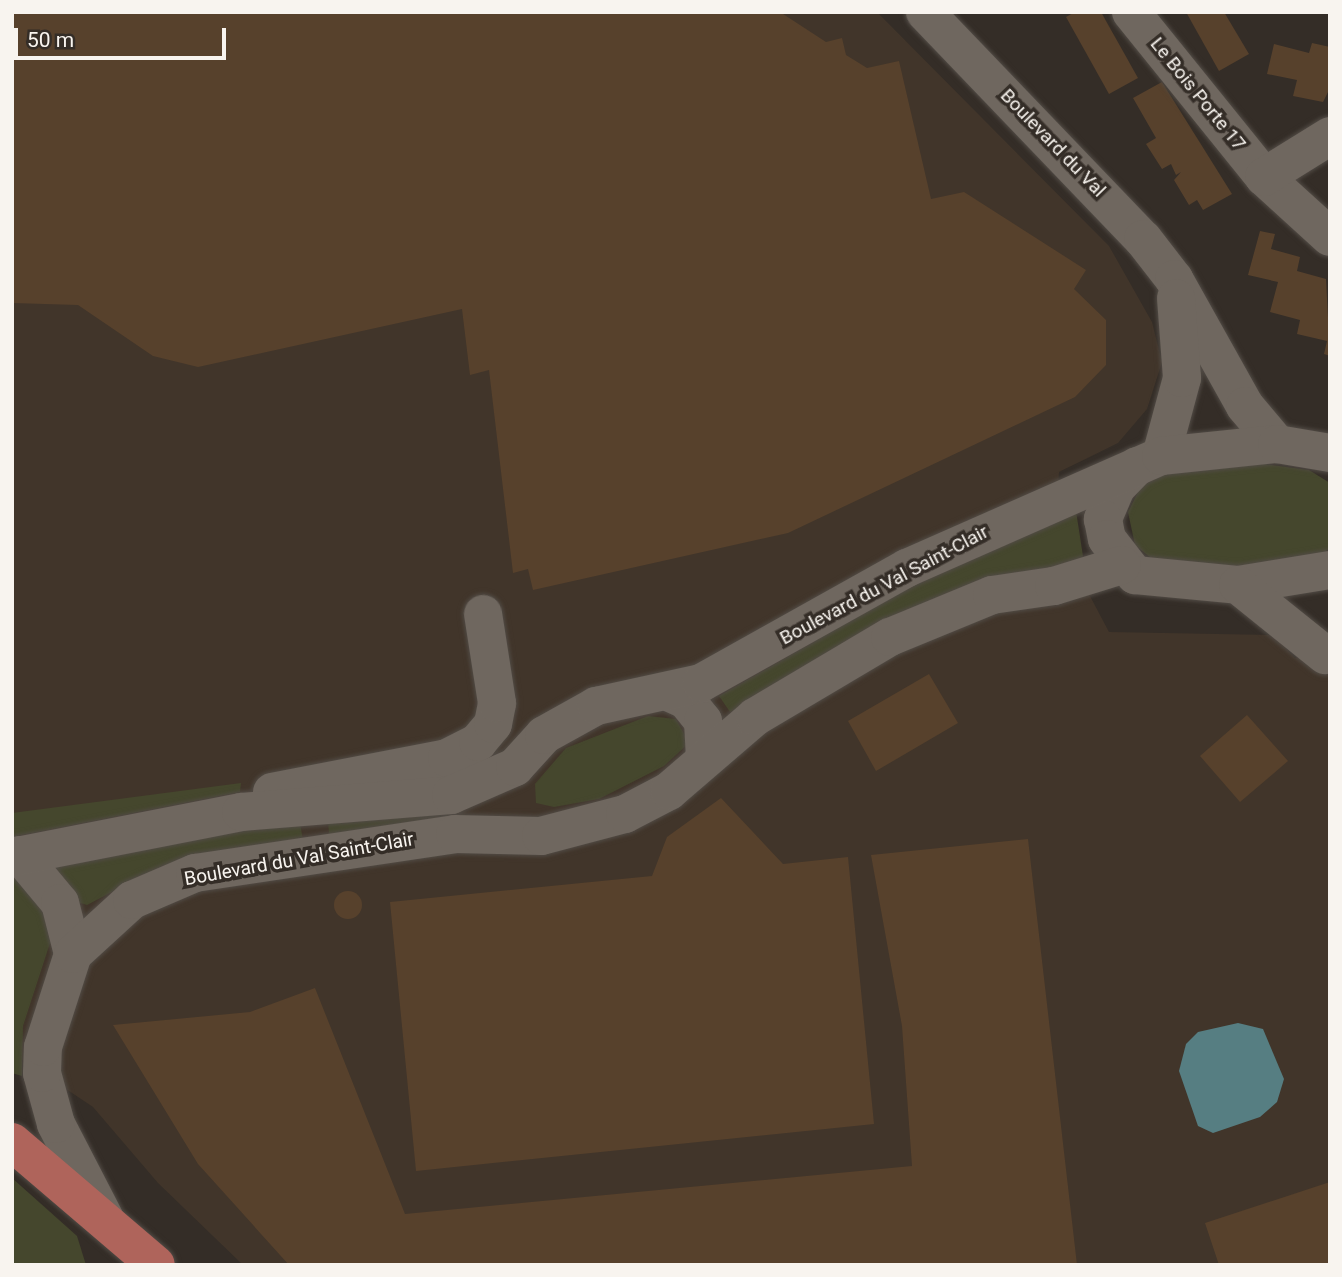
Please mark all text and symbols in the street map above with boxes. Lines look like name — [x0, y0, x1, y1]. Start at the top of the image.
scale bar — [18, 14, 229, 58]
text: 50 m — [27, 28, 74, 52]
street label: Le Bois Porte 17 — [1145, 33, 1251, 155]
street label: Boulevard du Val — [996, 84, 1110, 202]
street label: Boulevard du Val Saint-Clair — [776, 520, 992, 650]
street label: Boulevard du Val Saint-Clair — [182, 828, 416, 890]

